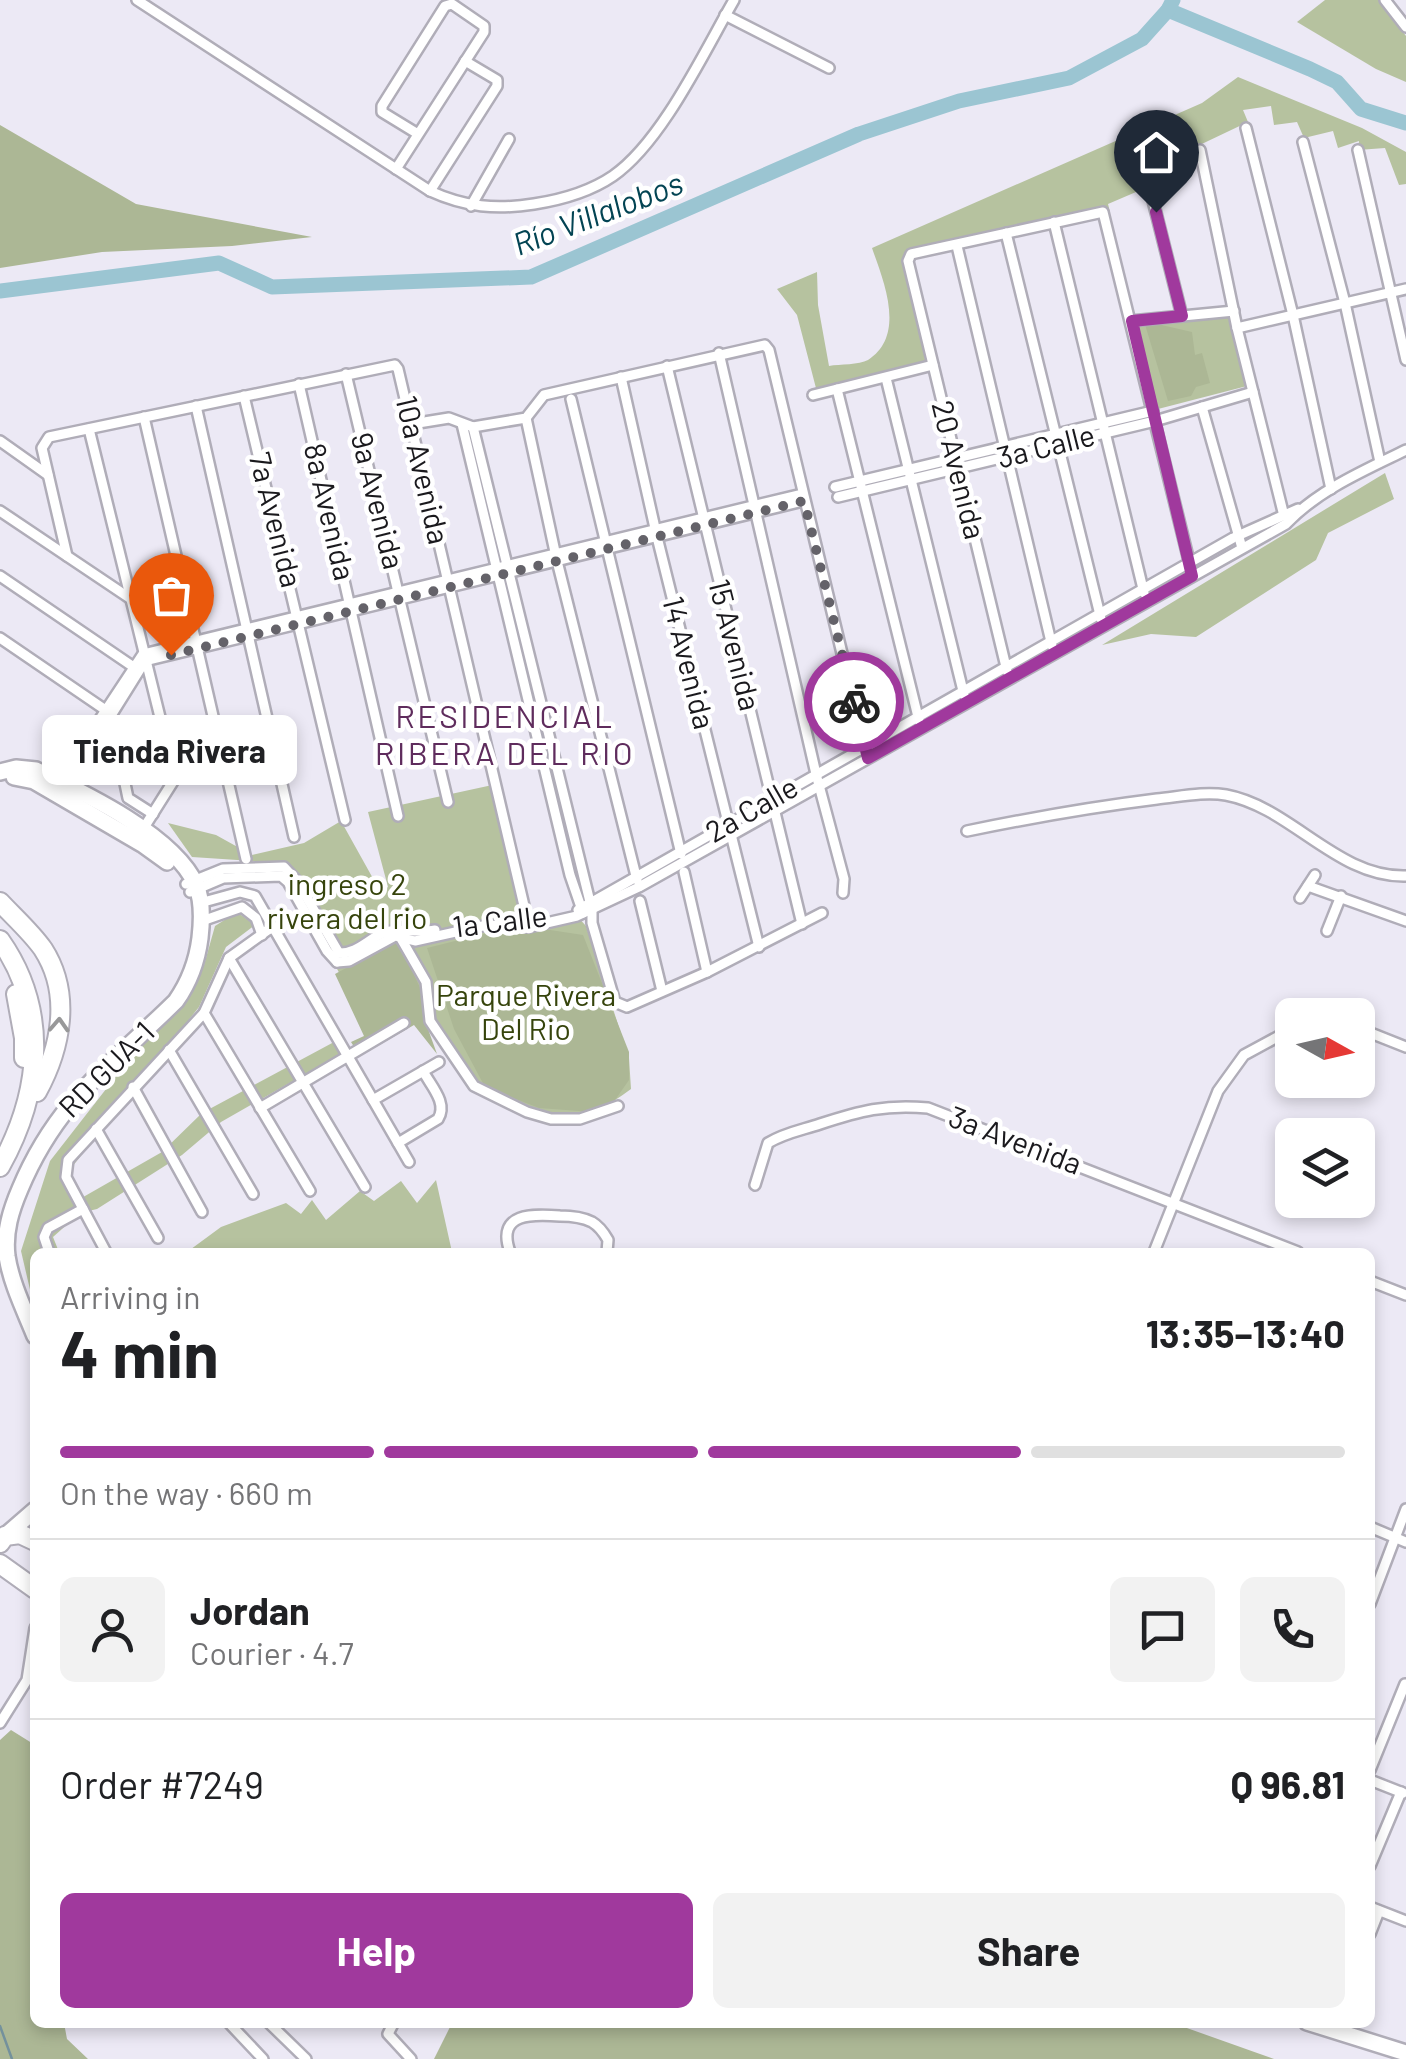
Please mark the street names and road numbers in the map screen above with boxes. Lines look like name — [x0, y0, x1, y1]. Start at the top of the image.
street label: 10a Avenida — [389, 392, 459, 547]
street label: 20 Avenida — [925, 396, 995, 543]
street label: 3a Calle — [993, 416, 1098, 475]
street label: 9a Avenida — [345, 428, 413, 573]
street label: 8a Avenida — [298, 439, 364, 584]
street label: 7a Avenida — [243, 448, 311, 591]
street label: 15 Avenida — [702, 575, 770, 714]
street label: 14 Avenida — [656, 592, 724, 733]
street label: 2a Calle — [698, 768, 804, 849]
street label: 1a Calle — [450, 896, 549, 944]
street label: RD GUA-1 — [50, 1013, 161, 1124]
street label: 3a Avenida — [944, 1097, 1087, 1181]

